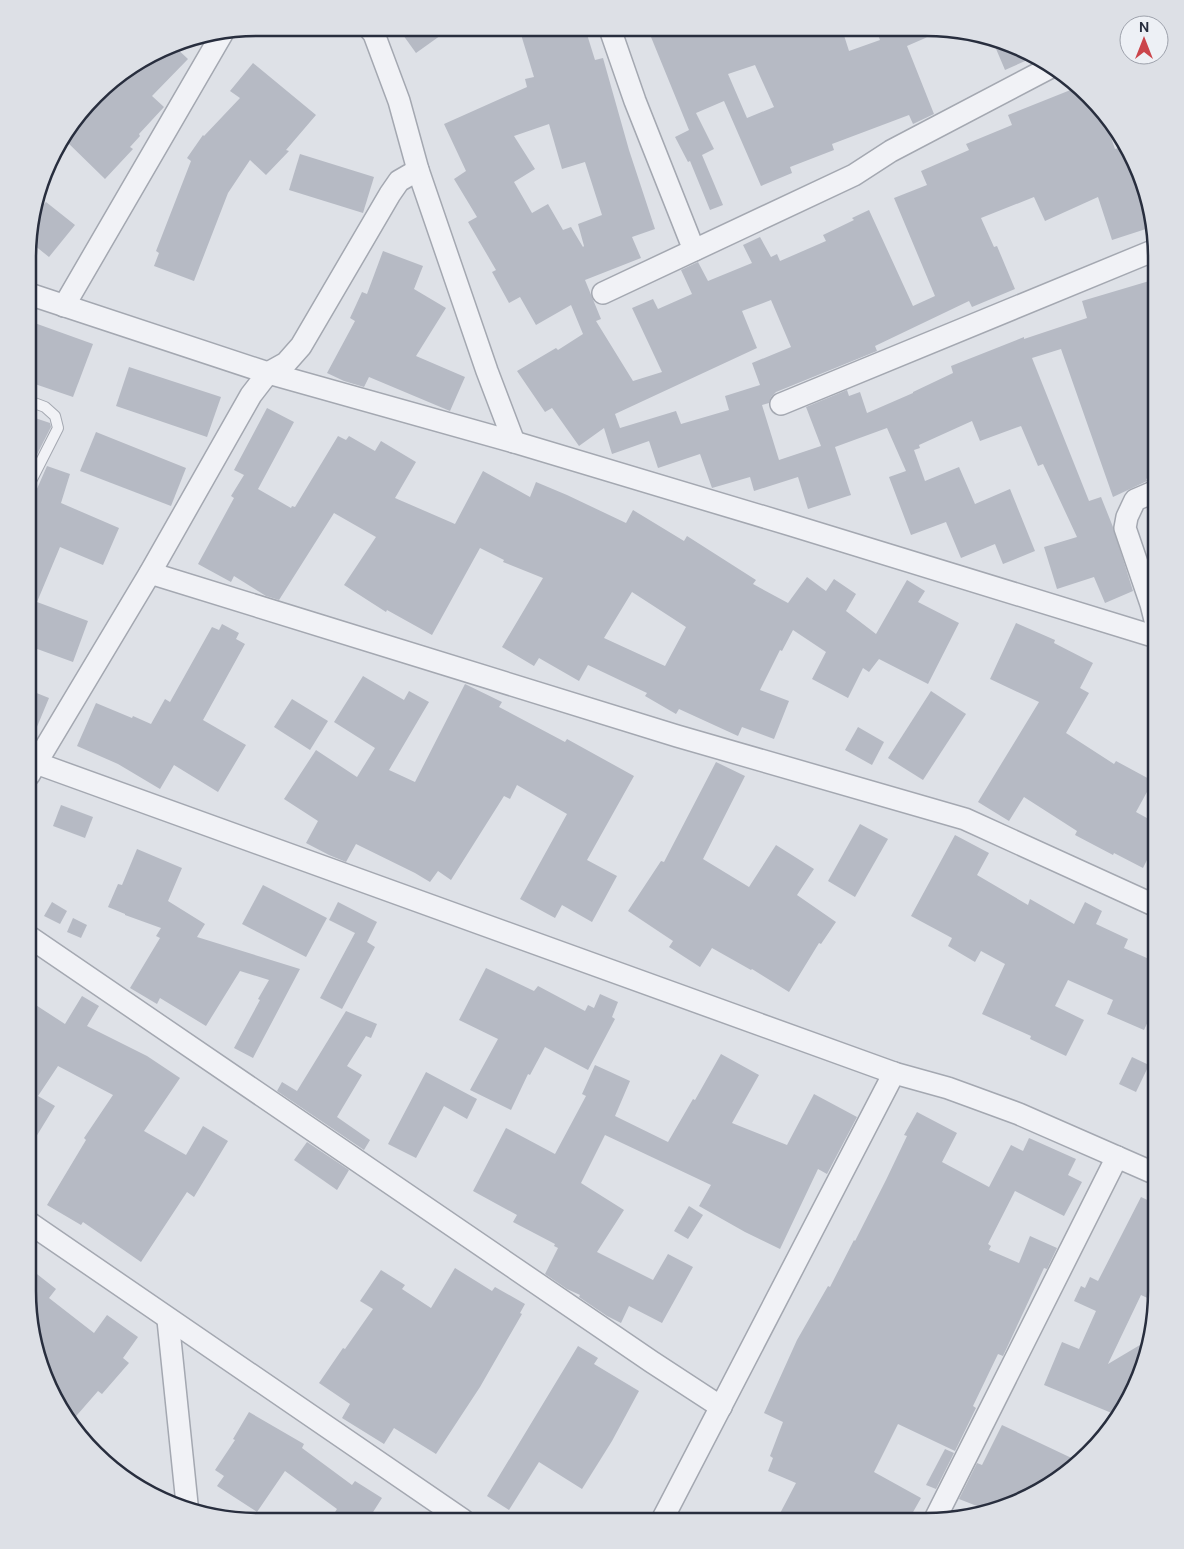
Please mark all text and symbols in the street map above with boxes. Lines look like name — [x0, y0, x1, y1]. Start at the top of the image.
north arrow — [1119, 15, 1169, 65]
text: N — [1139, 18, 1149, 36]

